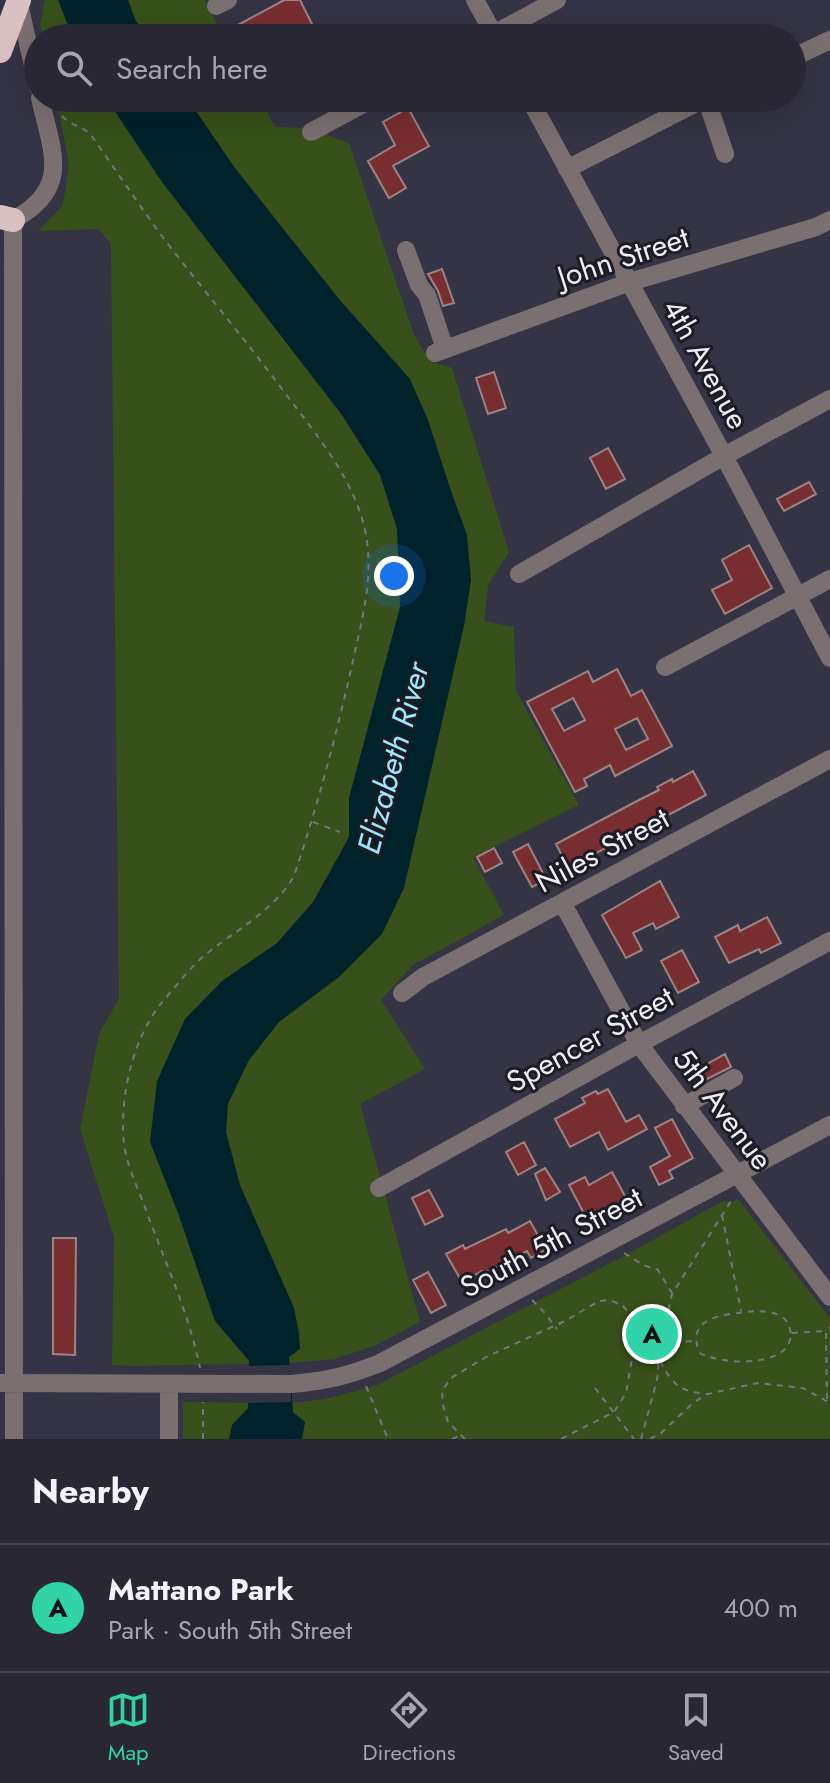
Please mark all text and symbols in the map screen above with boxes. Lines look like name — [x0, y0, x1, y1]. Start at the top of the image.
search box — [24, 24, 806, 112]
icon: search — [52, 46, 96, 90]
text: Search here — [116, 47, 268, 90]
street label: John Street — [548, 215, 695, 300]
street label: 4th Avenue — [653, 291, 759, 437]
your location — [374, 556, 414, 596]
water label: Elizabeth River — [345, 655, 441, 859]
street label: Niles Street — [527, 796, 677, 903]
street label: Spencer Street — [498, 975, 682, 1103]
street label: 5th Avenue — [663, 1039, 783, 1179]
street label: South 5th Street — [452, 1175, 651, 1308]
pin: A — [626, 1304, 678, 1364]
text: Nearby — [32, 1467, 149, 1516]
text: Mattano Park — [108, 1568, 294, 1611]
text: A — [48, 1589, 68, 1627]
text: 400 m — [724, 1589, 798, 1627]
text: Park · South 5th Street — [108, 1611, 352, 1649]
tab: Map — [106, 1688, 150, 1768]
tab: Directions — [363, 1688, 456, 1768]
tab: Saved — [668, 1688, 724, 1768]

